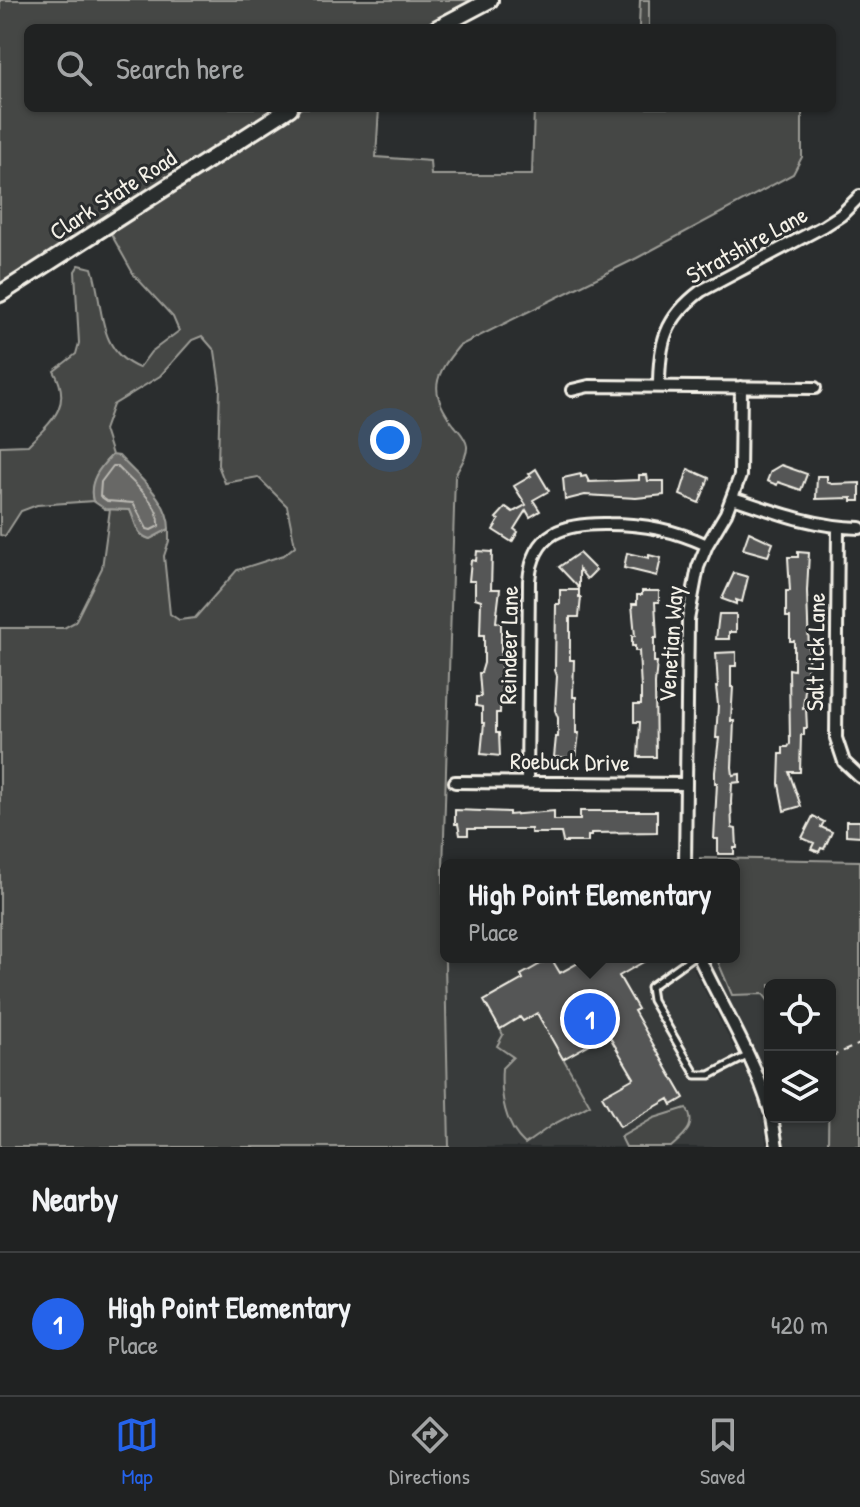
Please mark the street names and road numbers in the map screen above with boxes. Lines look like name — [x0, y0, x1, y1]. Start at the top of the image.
street label: Clark State Road — [43, 141, 182, 247]
street label: Stratshire Lane — [680, 197, 813, 291]
street label: Venetian Way — [650, 584, 690, 704]
street label: Reindeer Lane — [491, 585, 525, 705]
street label: Salt Lick Lane — [798, 592, 832, 711]
street label: Roebuck Drive — [510, 744, 631, 778]

